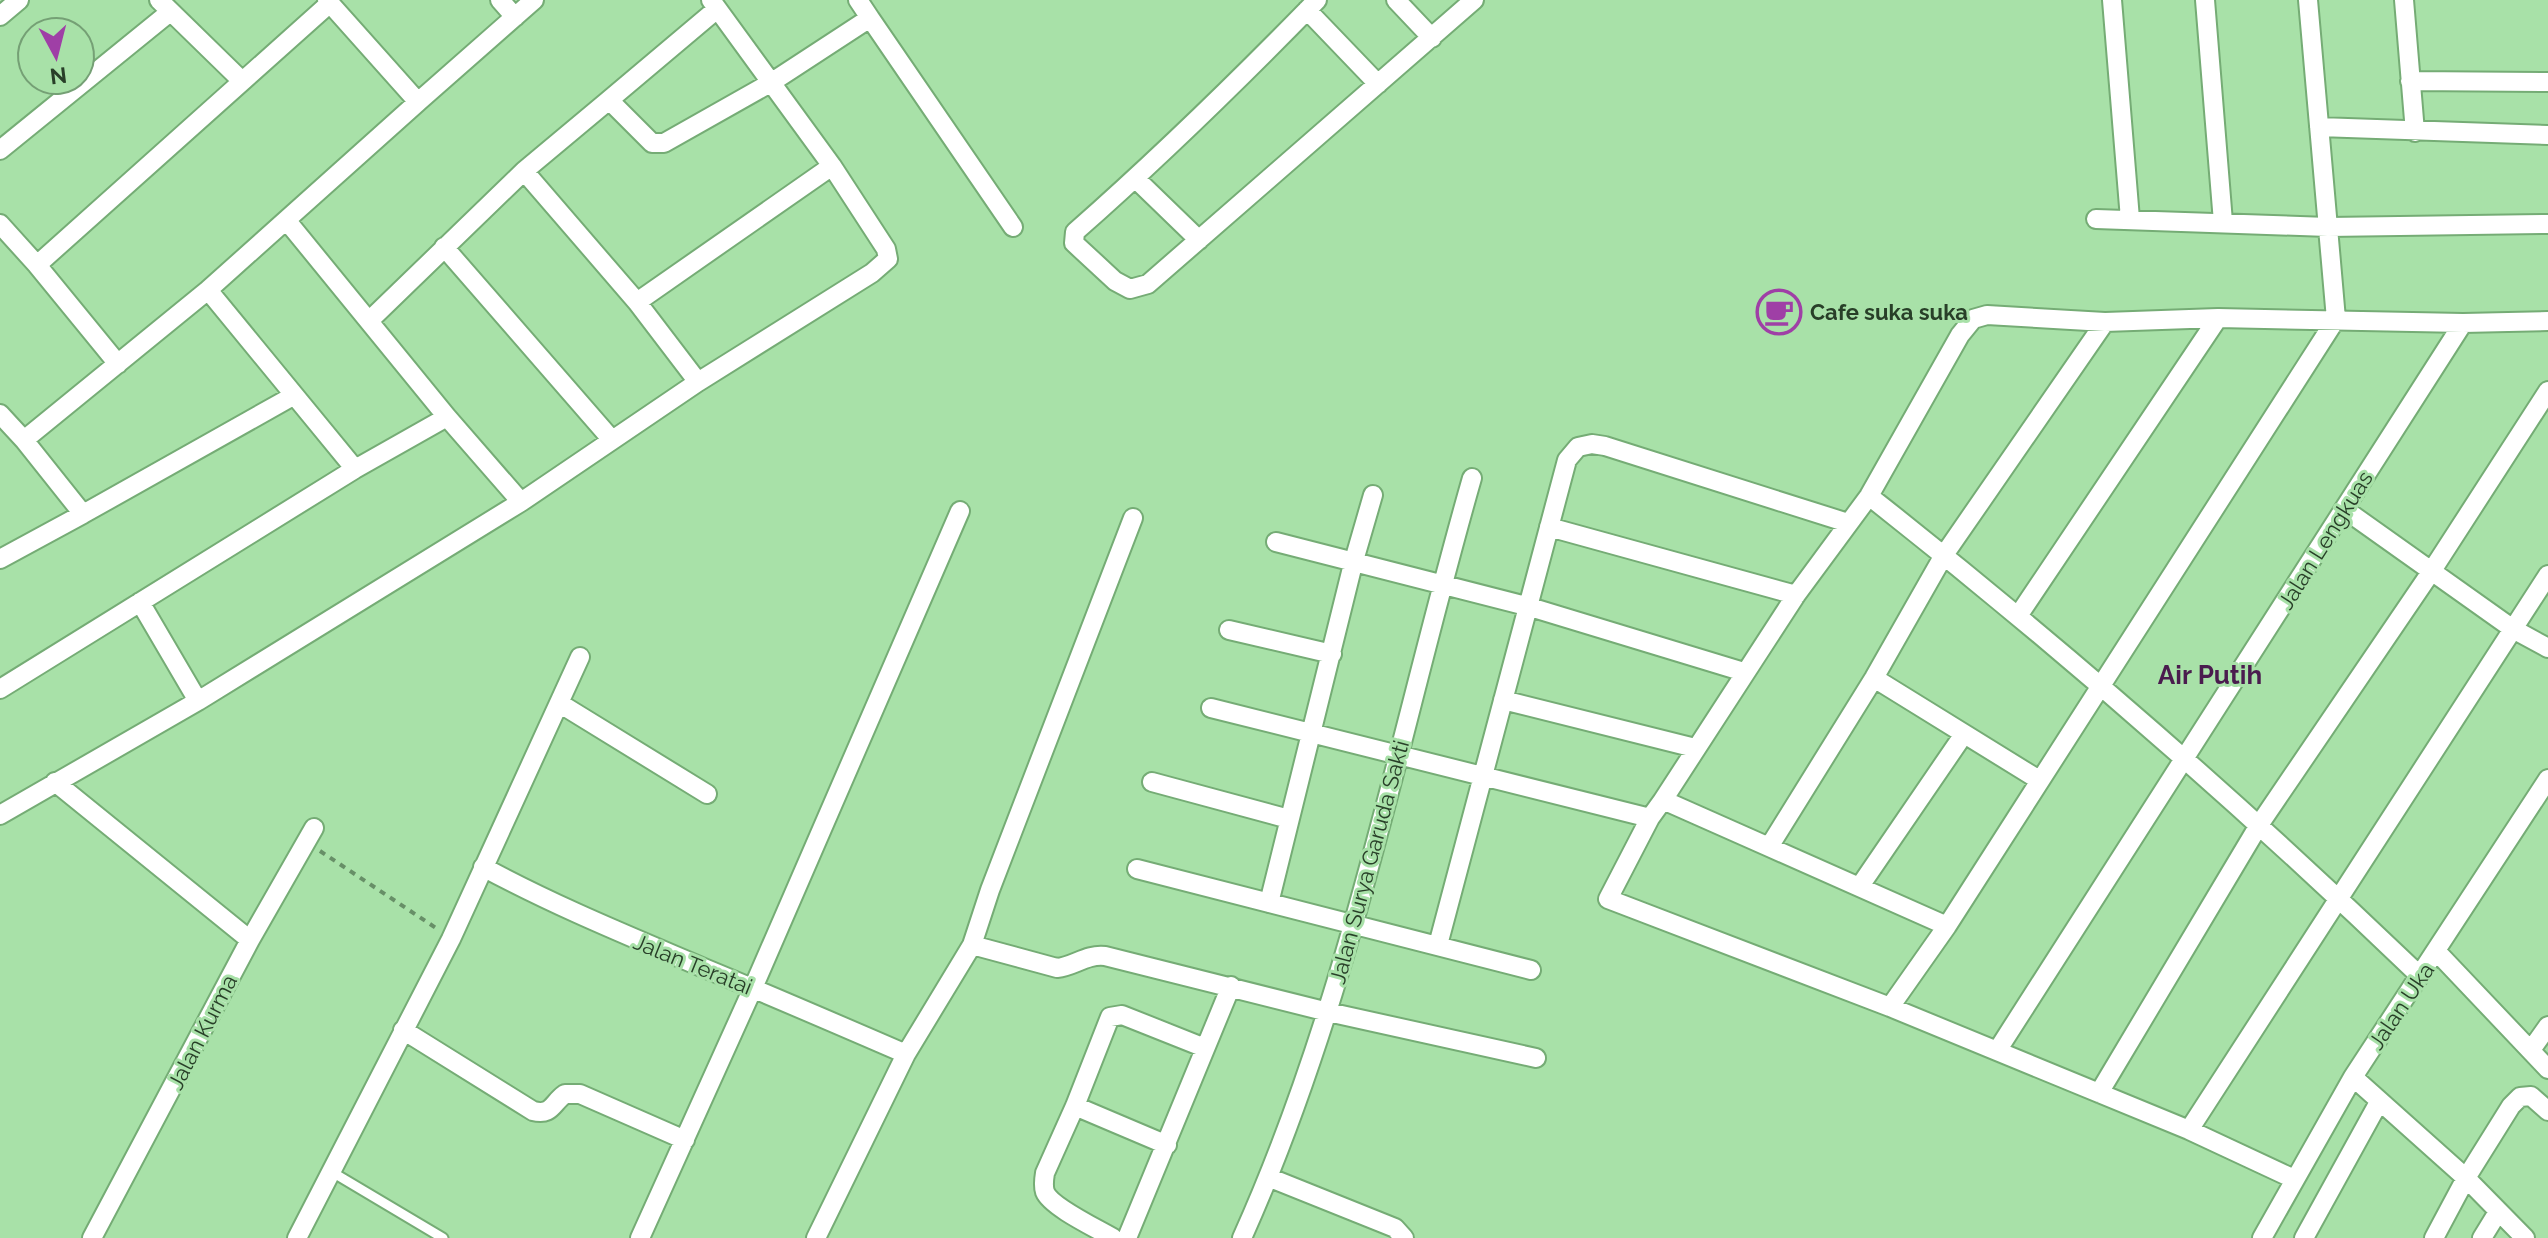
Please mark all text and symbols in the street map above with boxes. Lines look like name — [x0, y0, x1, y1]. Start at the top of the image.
north arrow — [16, 16, 96, 96]
text: N — [49, 62, 68, 90]
cafe icon: Cafe suka suka — [1755, 288, 1803, 336]
place label: Cafe suka suka — [1810, 299, 1968, 325]
street label: Jalan Lengkuas — [2272, 466, 2378, 614]
district label: Air Putih — [2158, 660, 2262, 690]
street label: Jalan Surya Garuda Sakti — [1324, 737, 1414, 987]
street label: Jalan Teratai — [630, 928, 756, 1000]
street label: Jalan Uka — [2363, 958, 2439, 1054]
street label: Jalan Kurma — [162, 970, 242, 1094]

